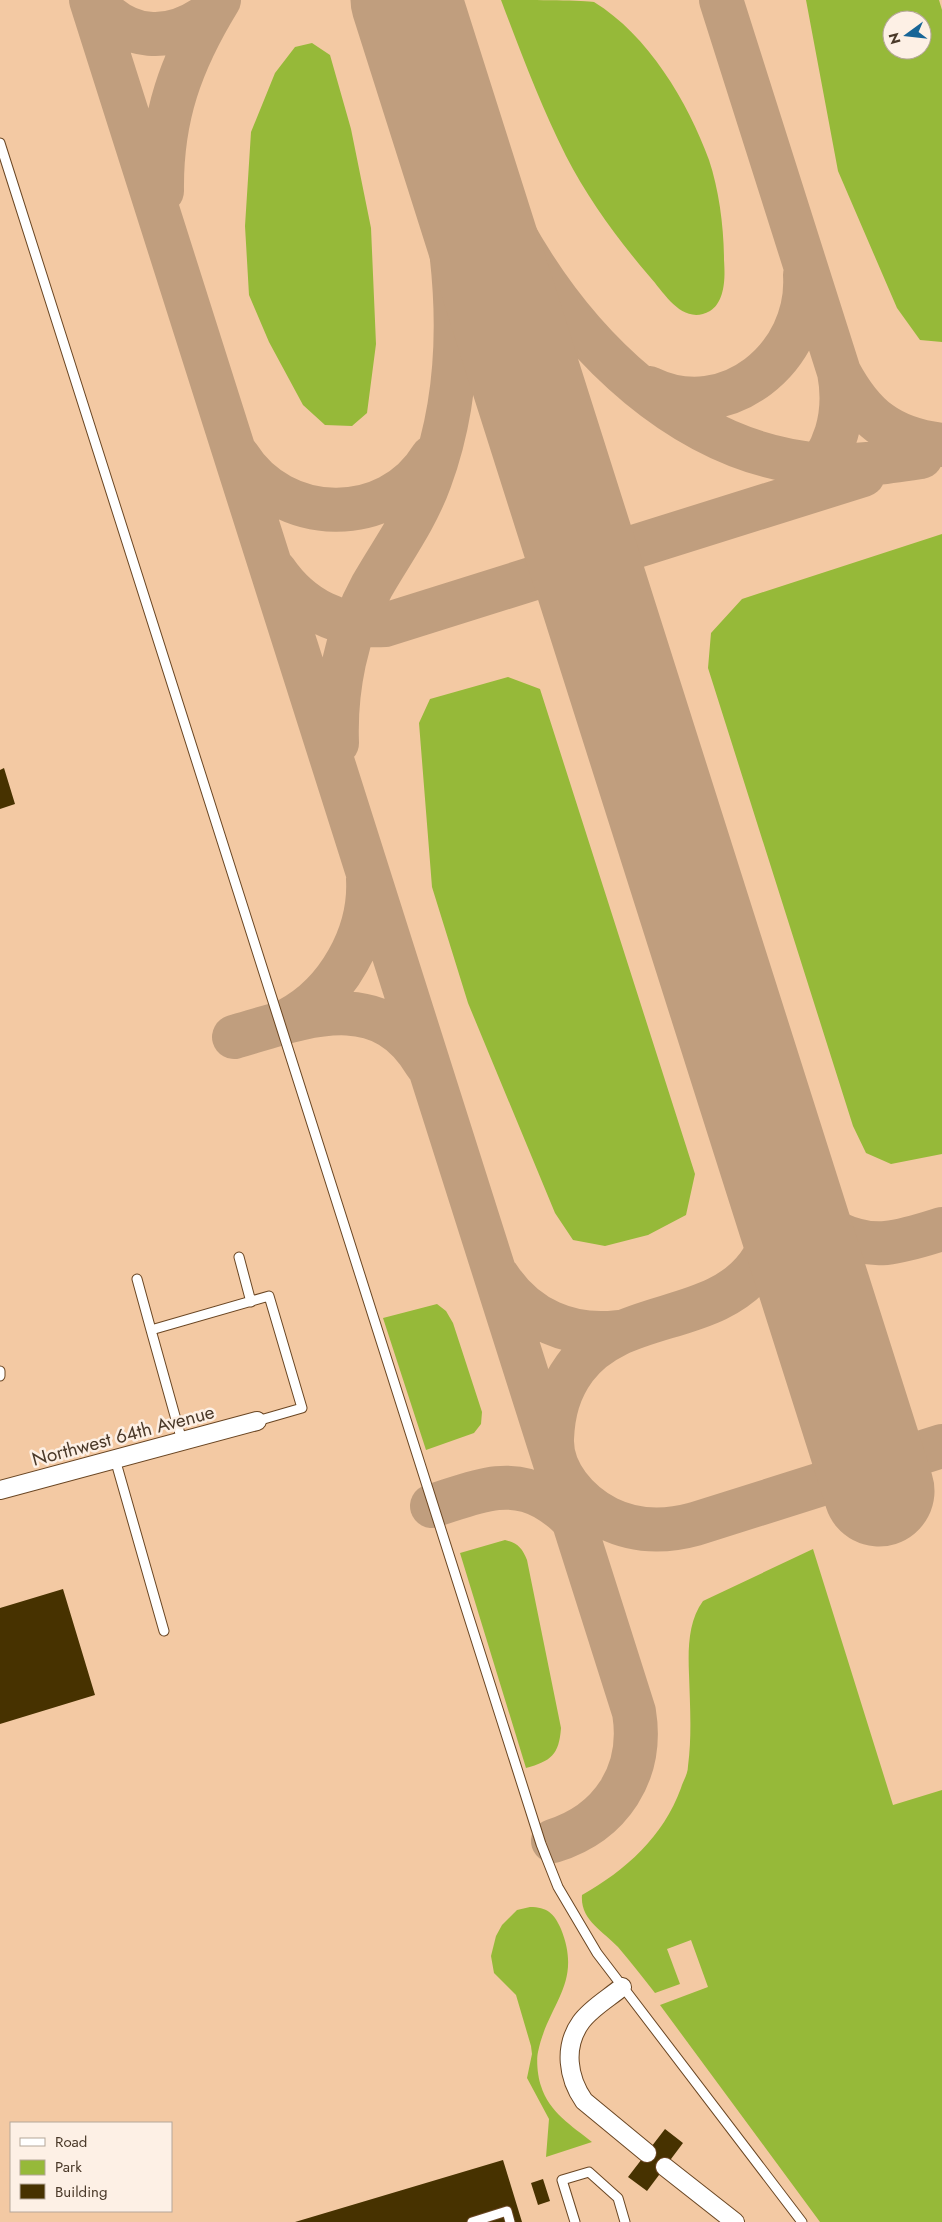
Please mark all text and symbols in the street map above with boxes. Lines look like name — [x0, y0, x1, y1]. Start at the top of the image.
north arrow — [882, 10, 932, 60]
text: N — [883, 30, 906, 46]
street label: Northwest 64th Avenue — [29, 1398, 218, 1473]
legend — [10, 2122, 172, 2212]
text: Road — [55, 2131, 87, 2153]
text: Park — [55, 2156, 82, 2178]
text: Building — [55, 2181, 107, 2203]

